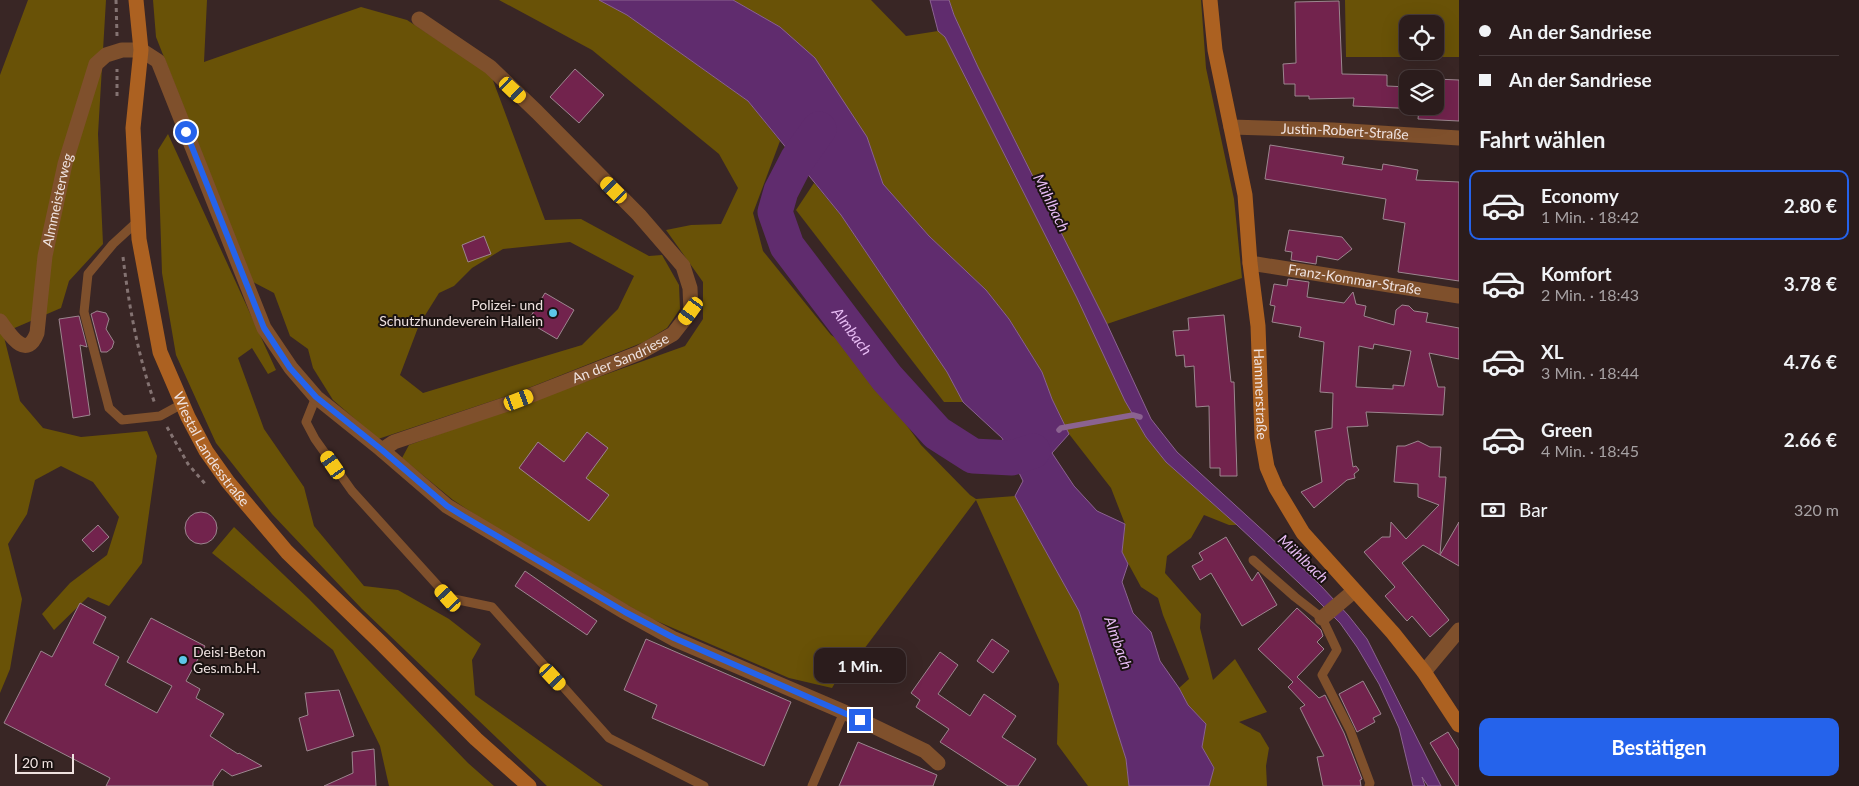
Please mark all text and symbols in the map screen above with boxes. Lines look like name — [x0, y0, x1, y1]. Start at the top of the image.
map controls — [1399, 15, 1444, 115]
button: locate — [1399, 15, 1444, 60]
text: An der Sandriese — [1509, 20, 1652, 43]
text: An der Sandriese — [1509, 68, 1652, 91]
button: layers — [1399, 70, 1444, 115]
car — [496, 74, 529, 106]
street label: Justin-Robert-Straße — [1281, 119, 1409, 143]
route start — [175, 121, 197, 143]
text: Fahrt wählen — [1479, 126, 1606, 153]
street label: Almmeisterweg — [38, 151, 76, 248]
water label: Mühlbach — [1030, 171, 1074, 235]
car — [598, 174, 629, 206]
icon: car — [1481, 183, 1526, 228]
text: Economy — [1541, 184, 1619, 207]
text: 2.80 € — [1784, 194, 1837, 217]
text: 1 Min. · 18:42 — [1541, 207, 1639, 226]
street label: Franz-Kommar-Straße — [1287, 260, 1423, 298]
icon: car — [1481, 261, 1526, 306]
text: Komfort — [1541, 262, 1612, 285]
text: 3.78 € — [1784, 272, 1837, 295]
text: 2 Min. · 18:43 — [1541, 285, 1639, 304]
car — [676, 294, 705, 328]
place label: Polizei- und Schutzhundeverein Hallein — [379, 296, 543, 329]
water label: Almbach — [828, 303, 876, 358]
marker: Polizei- und Schutzhundeverein Hallein — [547, 307, 559, 319]
street label: An der Sandriese — [569, 329, 672, 386]
icon: car — [1481, 339, 1526, 384]
text: XL — [1541, 340, 1564, 363]
street label: Hammerstraße — [1251, 348, 1271, 440]
text: 4.76 € — [1784, 350, 1837, 373]
text: 3 Min. · 18:44 — [1541, 363, 1639, 382]
car — [502, 388, 535, 412]
street label: Wiestal Landesstraße — [170, 389, 254, 509]
icon: car — [1481, 417, 1526, 462]
text: Green — [1541, 418, 1592, 441]
text: 2.66 € — [1784, 428, 1837, 451]
text: 4 Min. · 18:45 — [1541, 441, 1639, 460]
car — [318, 448, 347, 482]
icon: cash — [1479, 496, 1507, 524]
text: Bar — [1519, 498, 1548, 521]
text: 320 m — [1794, 500, 1839, 519]
water label: Mühlbach — [1275, 530, 1333, 586]
car — [432, 582, 463, 614]
water label: Almbach — [1101, 613, 1137, 672]
place label: Deisl-Beton Ges.m.b.H. — [193, 643, 266, 676]
callout: 1 Min. — [814, 648, 906, 682]
marker: Deisl-Beton Ges.m.b.H. — [177, 654, 189, 666]
text: 1 Min. — [837, 656, 883, 675]
car — [537, 661, 568, 693]
route end — [849, 709, 871, 731]
button: Bestätigen — [1479, 718, 1839, 776]
scale bar — [15, 751, 74, 774]
text: 20 m — [22, 754, 53, 771]

